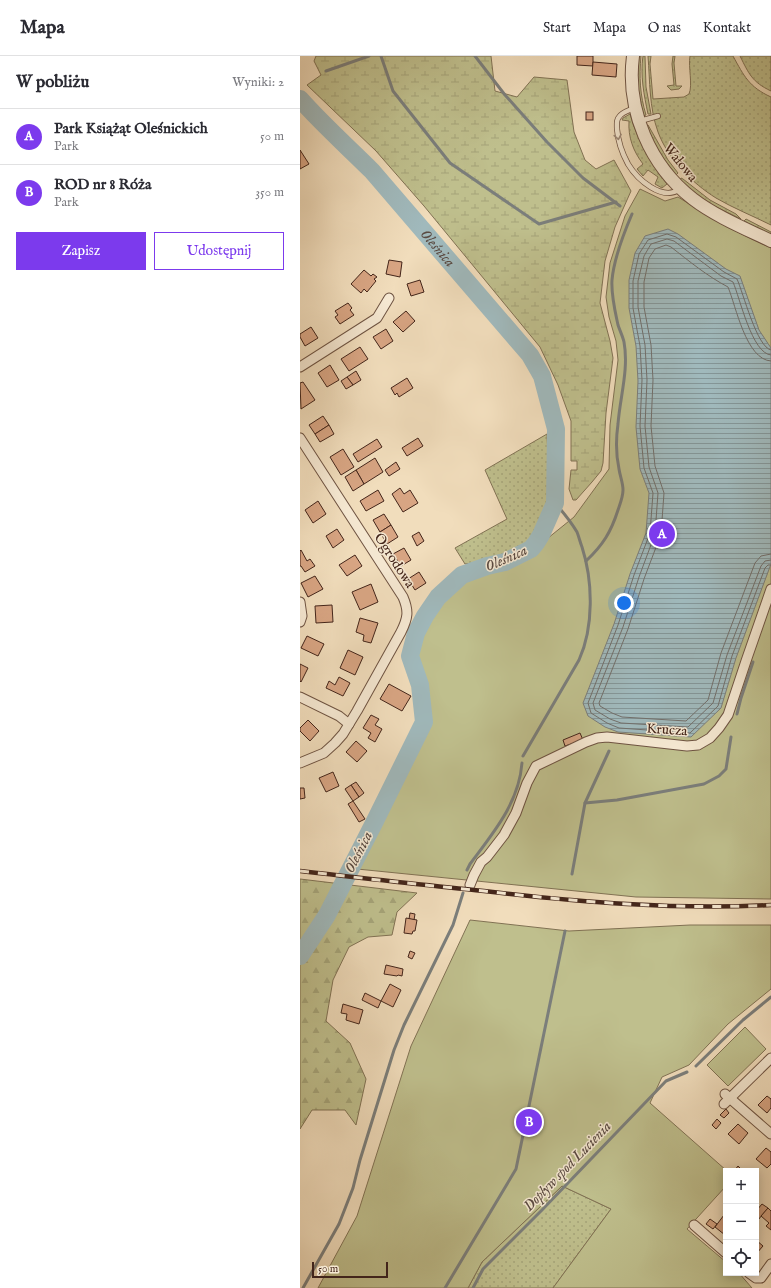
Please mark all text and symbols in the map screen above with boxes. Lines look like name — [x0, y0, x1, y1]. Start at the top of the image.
text: Mapa — [20, 16, 65, 40]
text: Start — [543, 19, 571, 37]
text: Mapa — [593, 19, 626, 37]
text: O nas — [648, 19, 681, 37]
text: Kontakt — [703, 19, 751, 37]
text: W pobliżu — [16, 72, 89, 93]
text: Wyniki: 2 — [232, 74, 284, 91]
text: Park Książąt Oleśnickich — [54, 119, 208, 138]
text: A — [25, 128, 33, 145]
text: 50 m — [260, 128, 284, 145]
one-way arrow — [613, 134, 622, 140]
text: Park — [54, 138, 79, 155]
street label: Wałowa — [659, 140, 702, 186]
text: ROD nr 8 Róża — [54, 175, 151, 194]
text: B — [25, 184, 33, 201]
text: 350 m — [255, 184, 284, 201]
text: Park — [54, 194, 79, 211]
water label: Oleśnica — [416, 225, 459, 271]
button: Zapisz — [16, 232, 146, 270]
button: Udostępnij — [154, 232, 284, 270]
pin: A — [649, 519, 675, 549]
street label: Ogrodowa — [370, 530, 419, 592]
water label: Oleśnica — [482, 541, 531, 576]
your location — [614, 593, 634, 613]
street label: Krucza — [646, 720, 689, 740]
water label: Oleśnica — [340, 828, 377, 876]
pin: B — [516, 1107, 542, 1137]
water label: Dopływ spod Lucienia — [519, 1117, 616, 1216]
map controls — [723, 1168, 759, 1276]
button: + — [723, 1168, 759, 1204]
button: − — [723, 1204, 759, 1240]
button: locate — [723, 1240, 759, 1276]
scale bar — [312, 1260, 388, 1279]
text: 50 m — [318, 1262, 338, 1276]

